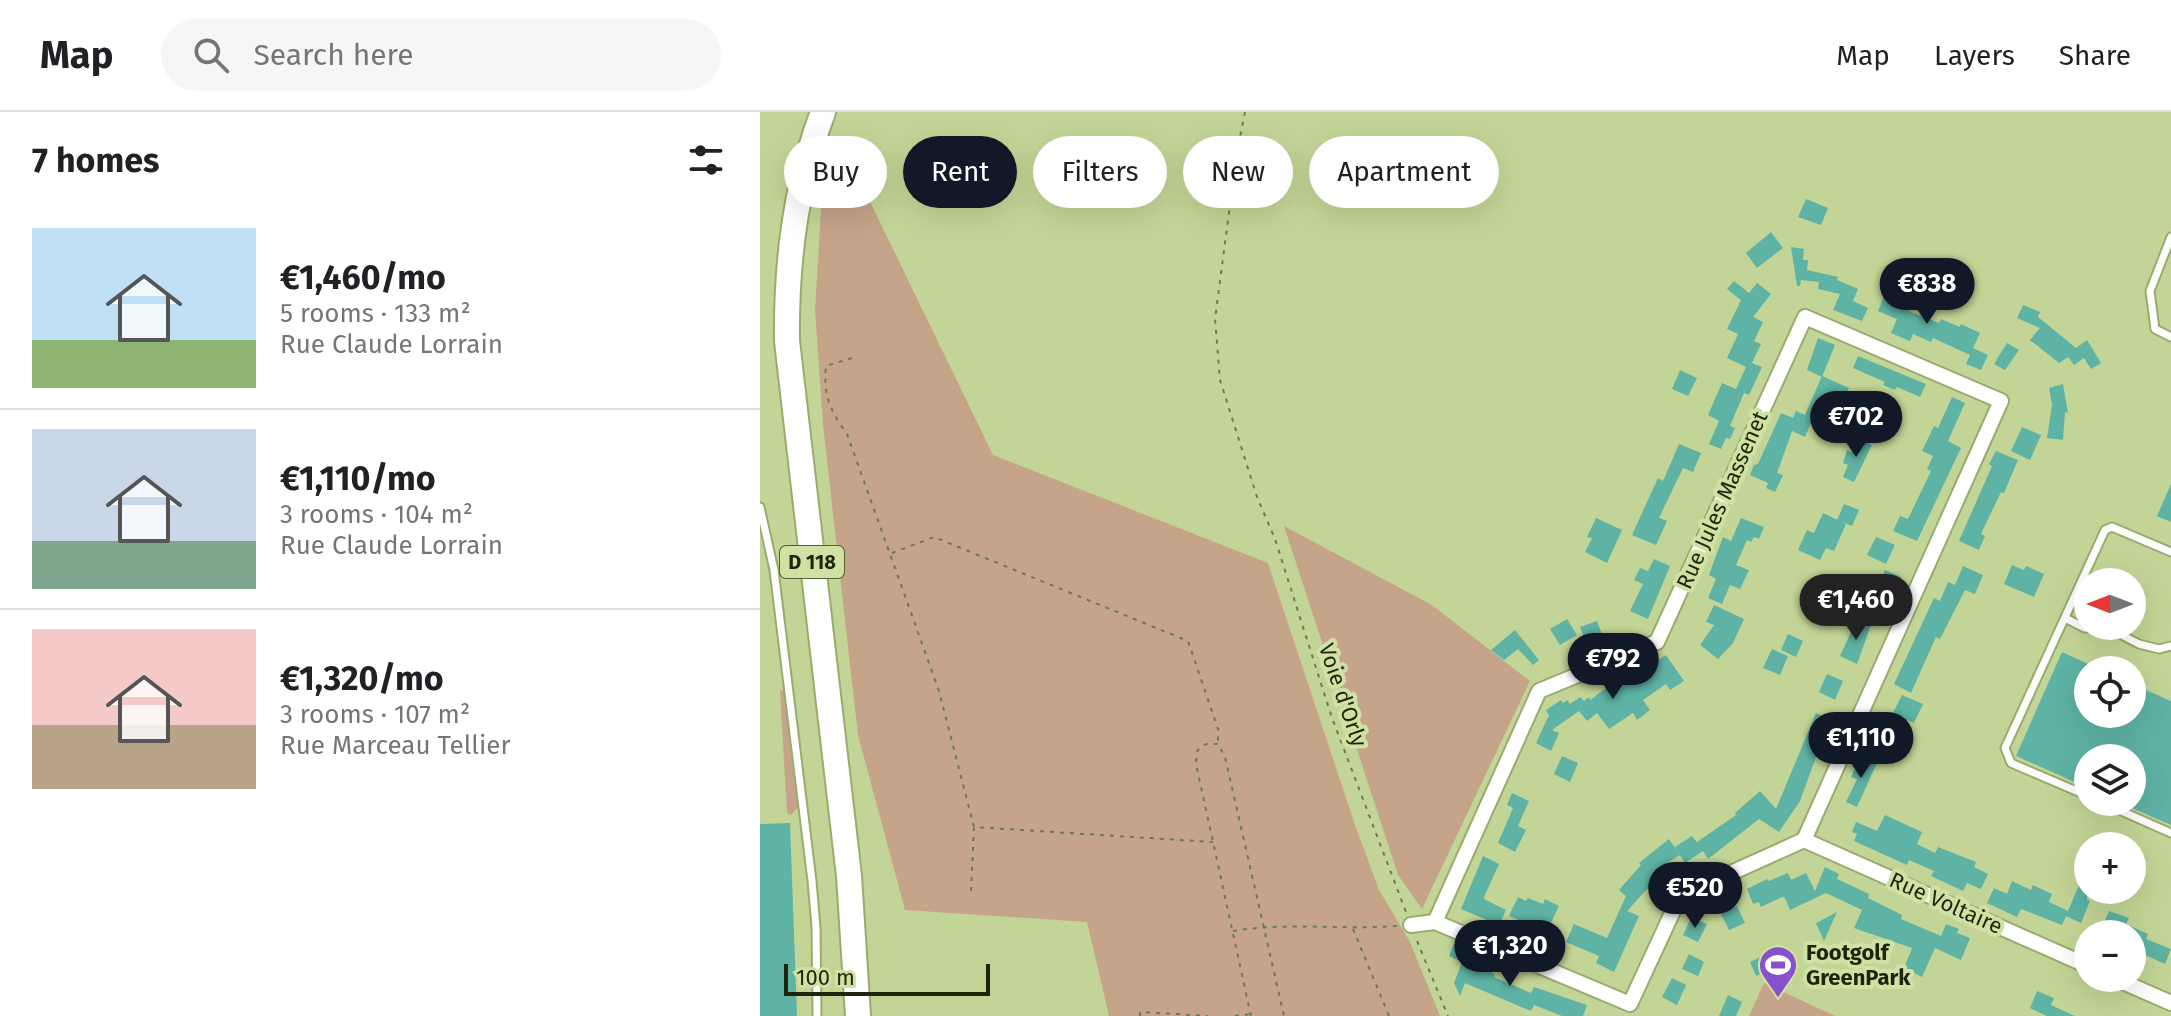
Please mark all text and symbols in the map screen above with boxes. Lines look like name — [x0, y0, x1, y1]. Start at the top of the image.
search box — [161, 19, 721, 91]
text: Map — [40, 32, 113, 78]
icon: search — [189, 33, 233, 77]
text: Search here — [253, 37, 414, 73]
text: Map — [1836, 39, 1890, 72]
text: Layers — [1934, 39, 2015, 72]
text: Share — [2059, 39, 2131, 72]
chip: Buy — [784, 136, 887, 208]
chip: Rent — [903, 136, 1017, 208]
chip: Filters — [1033, 136, 1167, 208]
chip: New — [1183, 136, 1293, 208]
chip: Apartment — [1309, 136, 1499, 208]
icon: filters — [684, 138, 728, 182]
text: 7 homes — [32, 140, 159, 181]
text: €1,460/mo — [280, 257, 446, 298]
pin: €838 — [1880, 258, 1974, 326]
icon: home — [96, 260, 192, 356]
text: €838 — [1898, 268, 1956, 299]
text: 5 rooms · 133 m² — [280, 298, 471, 329]
text: Rue Claude Lorrain — [280, 329, 503, 360]
pin: €702 — [1809, 391, 1903, 459]
text: €702 — [1828, 401, 1884, 432]
street label: Rue Jules Massenet — [1671, 407, 1773, 593]
text: €1,110/mo — [280, 458, 436, 499]
icon: home — [96, 461, 192, 557]
text: 3 rooms · 104 m² — [280, 499, 473, 530]
text: Rue Claude Lorrain — [280, 530, 503, 561]
road number: D 118 — [780, 546, 844, 578]
north arrow — [2074, 568, 2146, 640]
map controls — [2074, 568, 2146, 992]
pin: €1,460 — [1791, 574, 1921, 642]
text: €1,460 — [1818, 584, 1894, 615]
pin: €792 — [1566, 633, 1660, 701]
street label: Voie d'Orly — [1313, 640, 1373, 750]
text: €792 — [1586, 643, 1640, 674]
button: locate — [2074, 656, 2146, 728]
text: €1,320/mo — [280, 658, 444, 699]
icon: home — [96, 661, 192, 757]
text: 3 rooms · 107 m² — [280, 699, 470, 730]
pin: €1,110 — [1796, 712, 1926, 780]
text: €1,110 — [1826, 722, 1896, 753]
text: Rue Marceau Tellier — [280, 730, 511, 761]
button: layers — [2074, 744, 2146, 816]
button: + — [2074, 832, 2146, 904]
pin: €520 — [1648, 862, 1742, 930]
street label: Rue Voltaire — [1885, 866, 2007, 940]
text: €520 — [1666, 872, 1724, 903]
pin: €1,320 — [1445, 920, 1575, 988]
button: − — [2074, 920, 2146, 992]
text: €1,320 — [1472, 930, 1548, 961]
place label: Footgolf GreenPark — [1806, 939, 1911, 991]
sports icon: Footgolf GreenPark — [1757, 944, 1799, 999]
scale bar — [784, 960, 990, 996]
text: 100 m — [796, 964, 855, 991]

